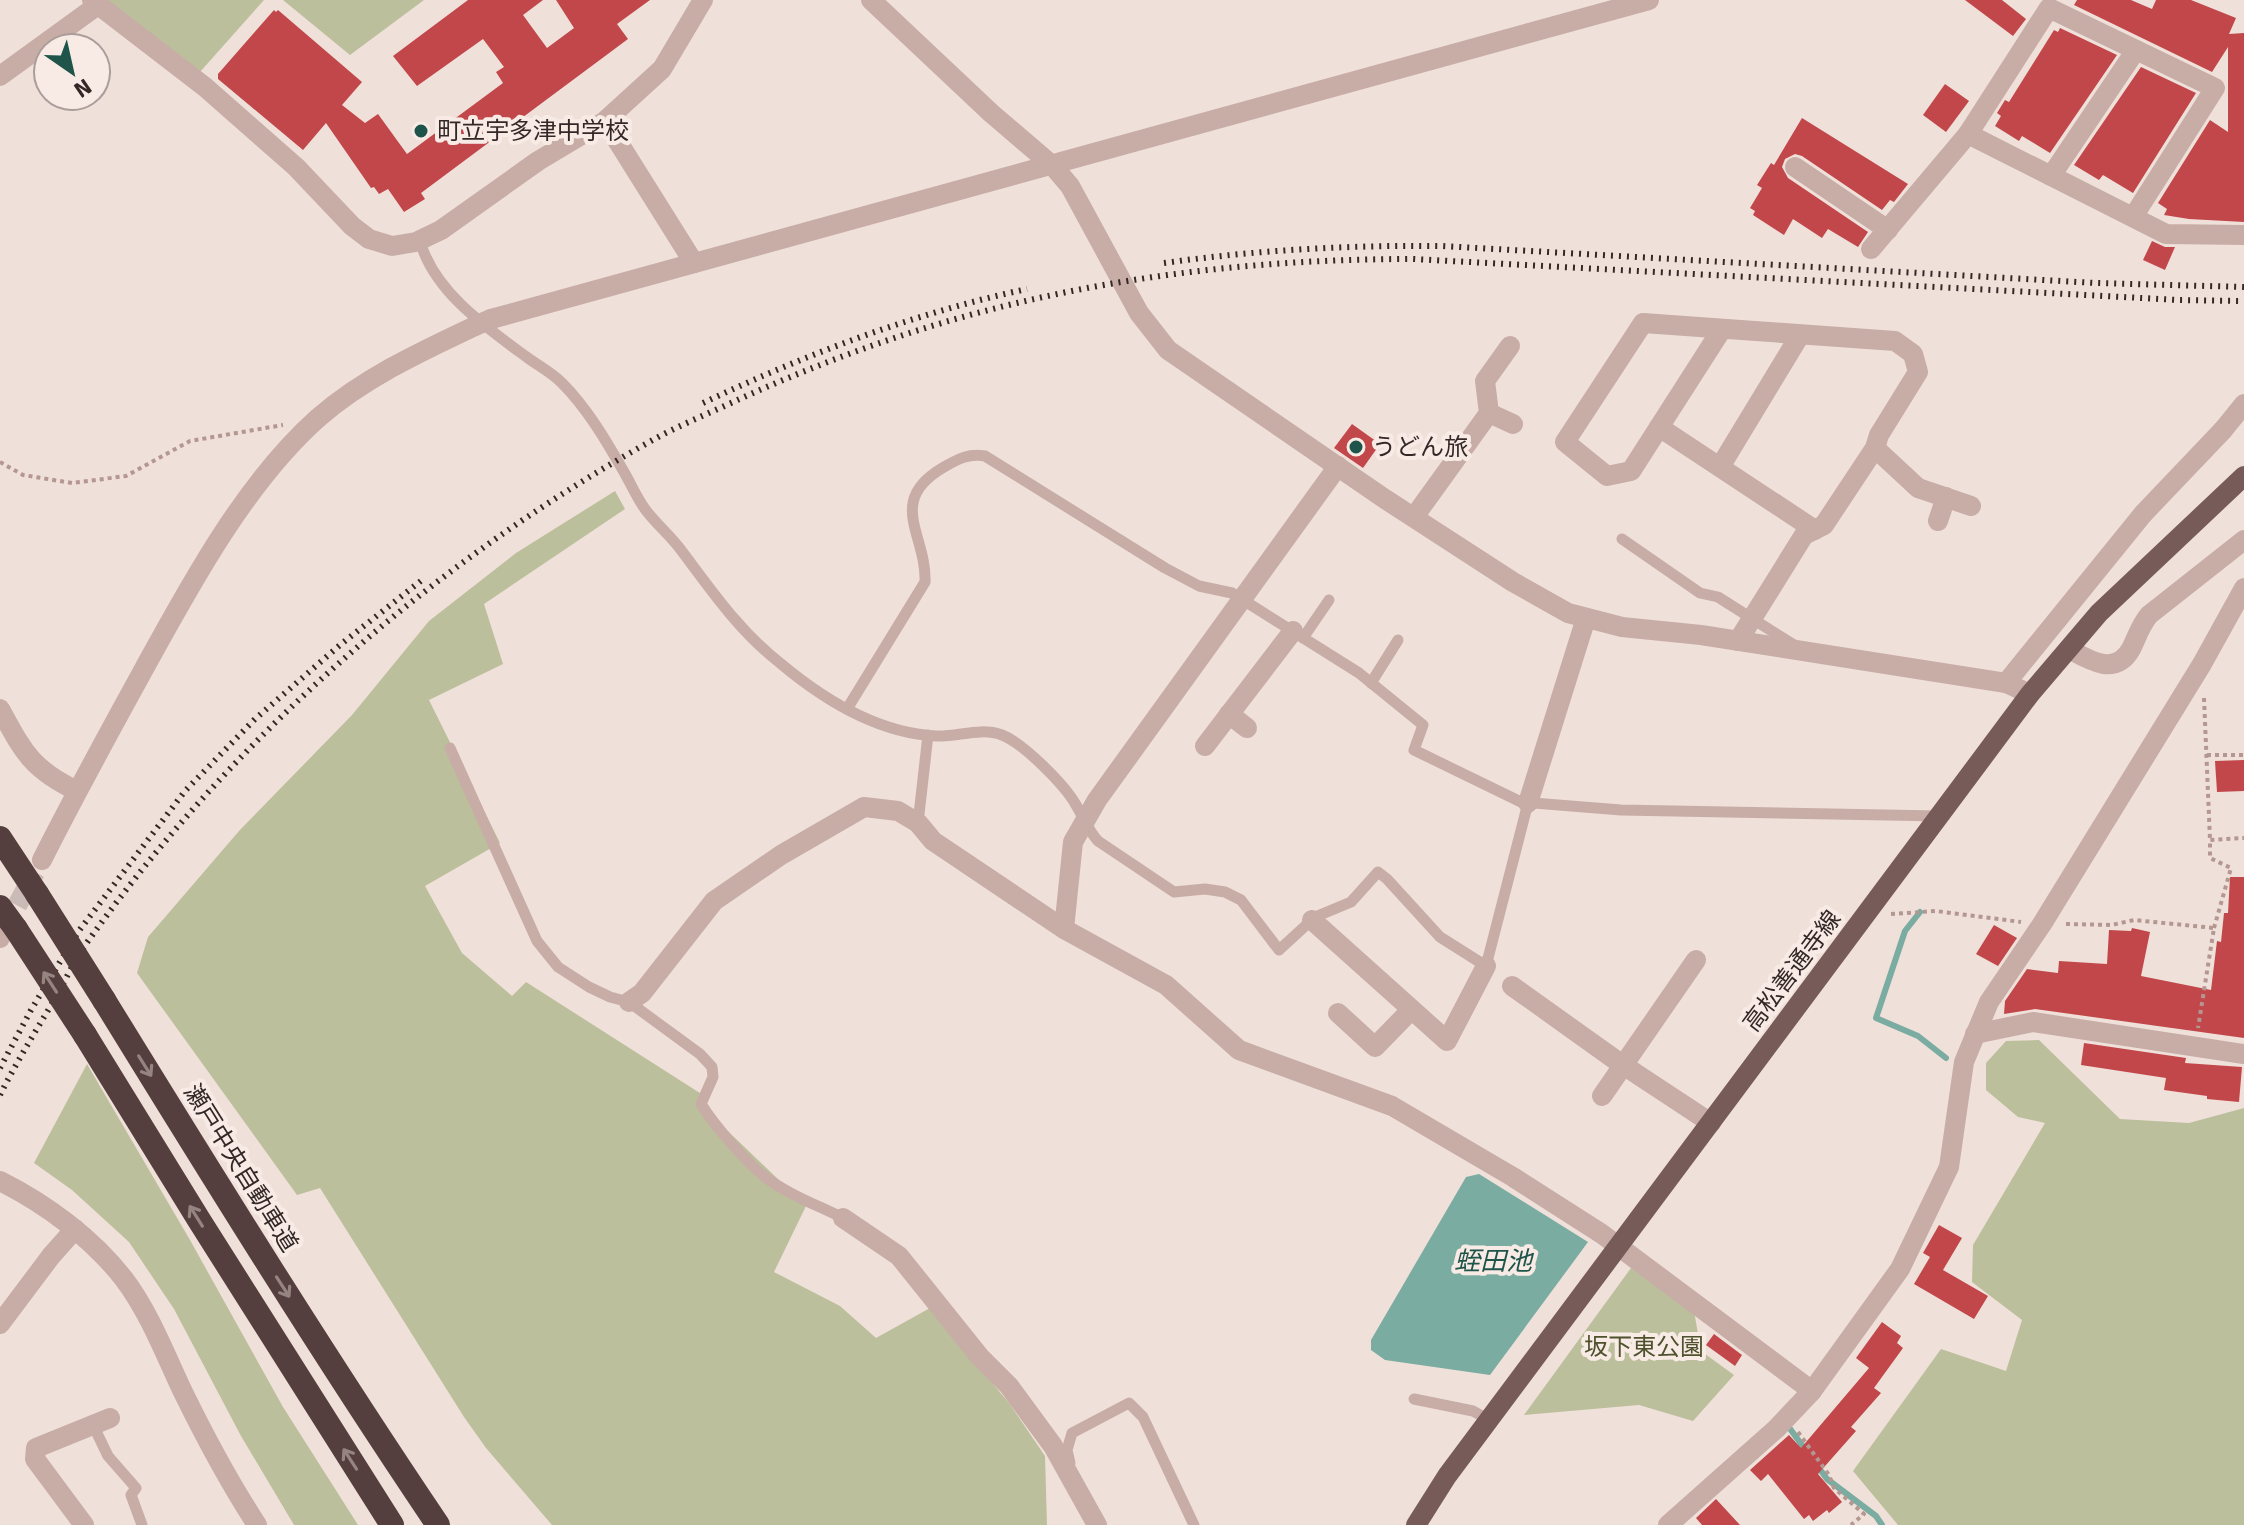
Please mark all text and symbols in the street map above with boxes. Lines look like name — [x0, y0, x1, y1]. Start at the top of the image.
north arrow — [32, 32, 112, 112]
text: N — [69, 73, 97, 104]
place label: 町立宇多津中学校 — [437, 116, 629, 146]
marker: 町立宇多津中学校 — [412, 122, 430, 140]
place label: うどん旅 — [1372, 432, 1468, 462]
marker: うどん旅 — [1347, 438, 1365, 456]
street label: 高松善通寺線 — [1737, 904, 1847, 1038]
one-way arrow — [42, 971, 58, 994]
one-way arrow — [137, 1054, 153, 1077]
street label: 瀬戸中央自動車道 — [177, 1079, 305, 1257]
one-way arrow — [188, 1205, 204, 1228]
water label: 蛭田池 — [1454, 1246, 1535, 1278]
one-way arrow — [275, 1275, 291, 1298]
park label: 坂下東公園 — [1584, 1332, 1704, 1362]
one-way arrow — [342, 1449, 359, 1471]

